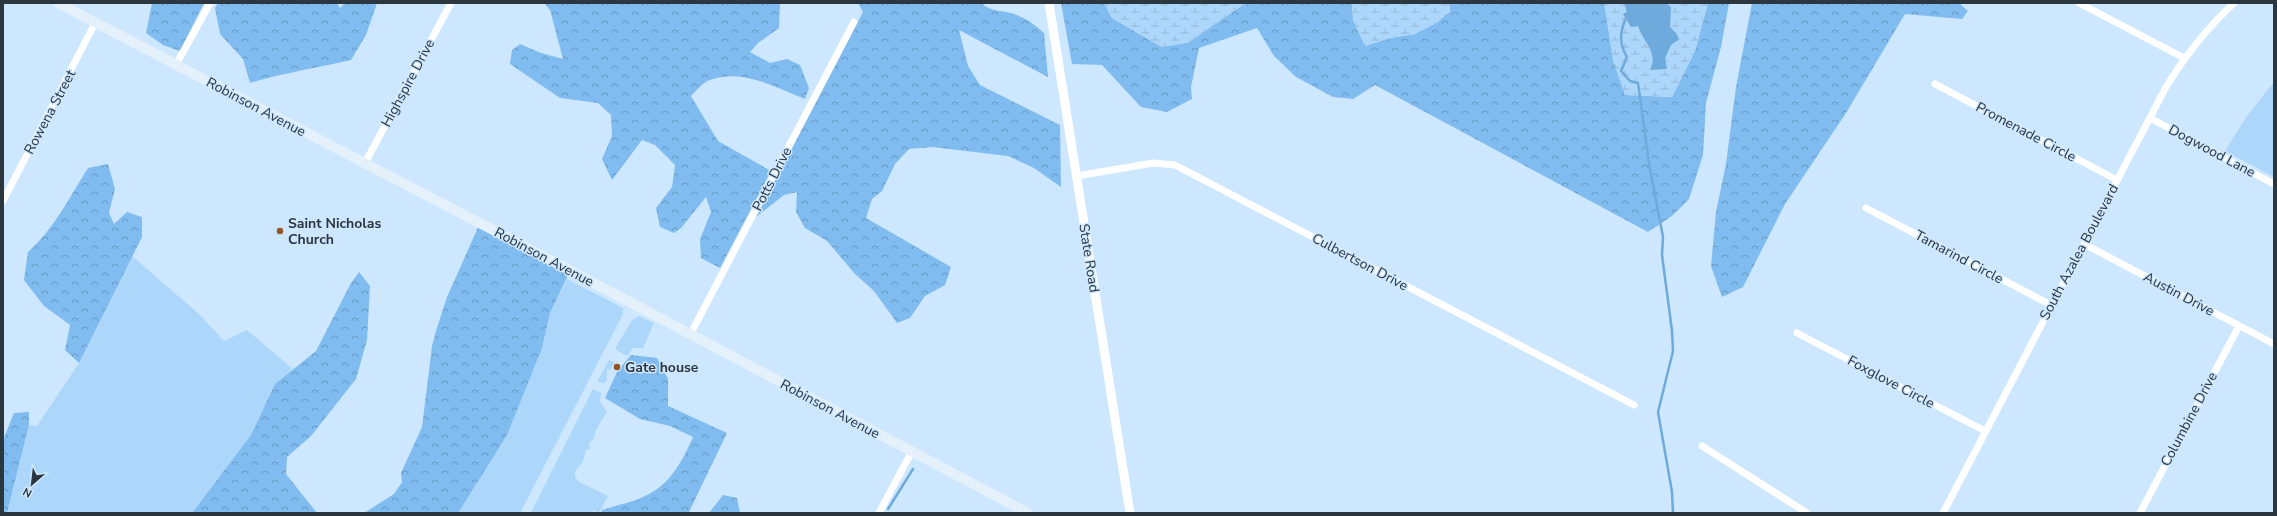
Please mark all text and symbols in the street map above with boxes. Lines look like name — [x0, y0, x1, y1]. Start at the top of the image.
street label: Highspire Drive — [377, 36, 439, 130]
street label: Rowena Street — [20, 66, 80, 158]
street label: Robinson Avenue — [203, 73, 309, 141]
street label: Promenade Circle — [1973, 98, 2079, 166]
street label: Dogwood Lane — [2165, 120, 2259, 182]
street label: Potts Drive — [748, 144, 796, 214]
street label: South Azalea Boulevard — [2035, 181, 2123, 323]
place label: Saint Nicholas Church — [288, 214, 381, 249]
street label: State Road — [1074, 222, 1104, 294]
street label: Robinson Avenue — [491, 223, 597, 291]
marker: Saint Nicholas Church — [275, 226, 285, 236]
street label: Tamarind Circle — [1911, 226, 2007, 288]
street label: Culbertson Drive — [1309, 229, 1411, 295]
street label: Austin Drive — [2140, 267, 2218, 321]
street label: Foxglove Circle — [1844, 351, 1938, 413]
place label: Gate house — [625, 358, 699, 377]
marker: Gate house — [612, 362, 622, 372]
street label: Columbine Drive — [2156, 368, 2222, 470]
street label: Robinson Avenue — [777, 375, 883, 443]
north arrow — [12, 464, 52, 504]
text: N — [20, 484, 35, 501]

